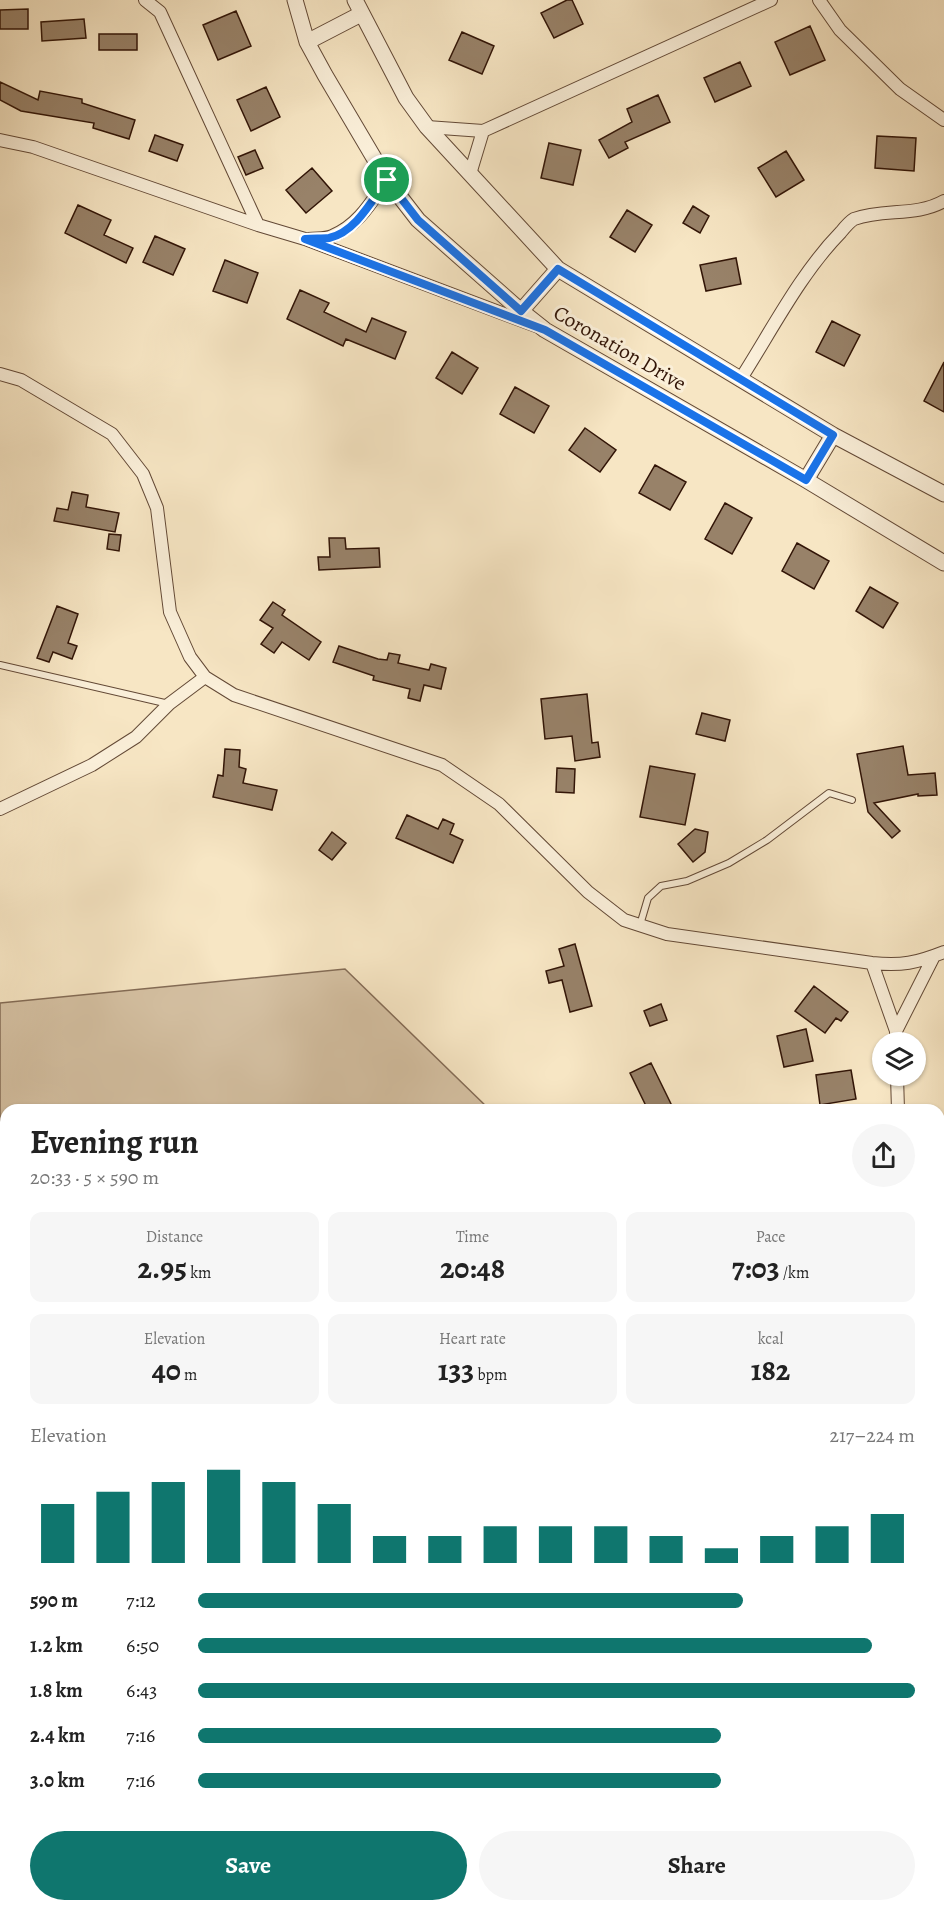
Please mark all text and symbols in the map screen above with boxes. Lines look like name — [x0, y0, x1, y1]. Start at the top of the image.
pin — [361, 154, 412, 205]
icon: arrive — [370, 163, 403, 196]
street label: Coronation Drive — [549, 299, 691, 397]
map controls — [872, 1032, 926, 1086]
button: layers — [872, 1032, 926, 1086]
text: Evening run — [30, 1119, 199, 1164]
button: share — [852, 1124, 915, 1187]
text: 20:33 · 5 × 590 m — [30, 1164, 159, 1191]
text: Distance — [146, 1226, 203, 1248]
text: Time — [456, 1226, 489, 1248]
text: Pace — [756, 1226, 785, 1248]
text: 2.95 — [138, 1248, 187, 1288]
text: 20:48 — [440, 1248, 505, 1288]
text: 7:03 — [732, 1248, 780, 1288]
text: km — [187, 1262, 211, 1284]
text: /km — [780, 1262, 809, 1284]
text: Elevation — [144, 1328, 205, 1350]
text: Heart rate — [439, 1328, 506, 1350]
text: kcal — [758, 1328, 783, 1350]
text: 40 — [152, 1350, 181, 1390]
text: 133 — [438, 1350, 474, 1390]
text: 182 — [751, 1350, 790, 1390]
text: m — [181, 1364, 197, 1386]
text: bpm — [474, 1364, 507, 1386]
text: Elevation — [30, 1422, 107, 1449]
text: 217–224 m — [829, 1422, 915, 1449]
text: 590 m — [30, 1587, 78, 1614]
text: 7:12 — [126, 1587, 156, 1614]
text: 1.2 km — [30, 1632, 83, 1659]
text: 6:50 — [126, 1632, 159, 1659]
text: 1.8 km — [30, 1677, 83, 1704]
text: 6:43 — [126, 1677, 157, 1704]
text: 2.4 km — [30, 1722, 85, 1749]
text: 7:16 — [126, 1722, 155, 1749]
text: 3.0 km — [30, 1767, 85, 1794]
text: 7:16 — [126, 1767, 155, 1794]
button: Save — [30, 1831, 467, 1900]
button: Share — [479, 1831, 915, 1900]

